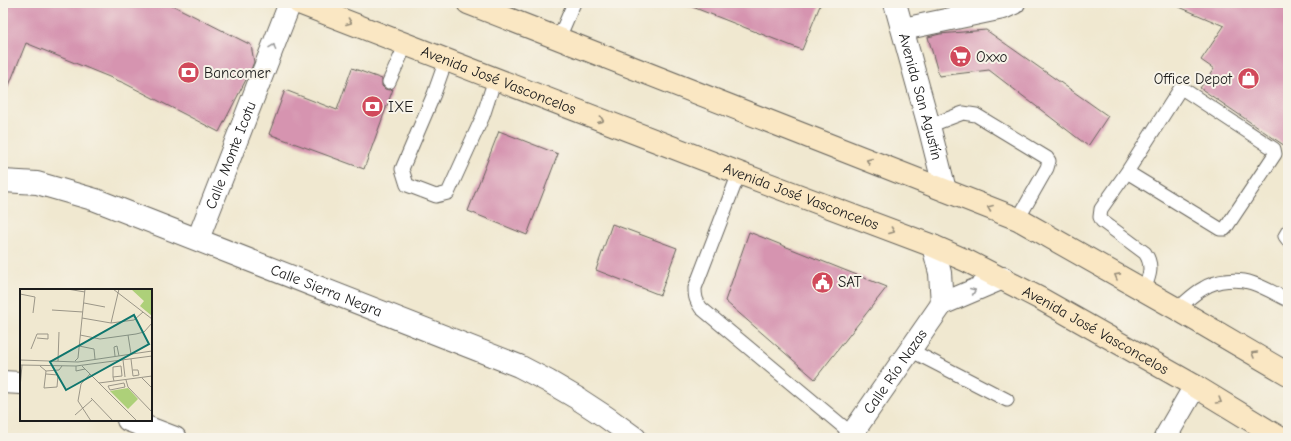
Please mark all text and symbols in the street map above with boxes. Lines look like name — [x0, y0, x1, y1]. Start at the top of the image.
one-way arrow — [345, 18, 352, 26]
street label: Avenida San Agustín — [895, 31, 946, 162]
street label: Avenida José Vasconcelos — [418, 42, 579, 118]
one-way arrow — [268, 43, 276, 50]
supermarket icon: Oxxo — [947, 44, 973, 70]
place label: Oxxo — [976, 48, 1008, 66]
bank icon: Bancomer — [175, 60, 201, 86]
place label: Bancomer — [204, 64, 270, 82]
shop icon: Office Depot — [1235, 66, 1261, 92]
place label: Office Depot — [1154, 70, 1233, 88]
bank icon: IXE — [359, 94, 385, 120]
place label: IXE — [388, 98, 413, 116]
street label: Calle Monte Icotu — [202, 99, 260, 212]
one-way arrow — [597, 115, 604, 123]
one-way arrow — [866, 157, 873, 165]
street label: Avenida José Vasconcelos — [721, 159, 881, 234]
one-way arrow — [987, 205, 994, 213]
one-way arrow — [889, 226, 896, 234]
street label: Calle Sierra Negra — [268, 260, 385, 320]
public building icon: SAT — [809, 269, 835, 295]
place label: SAT — [838, 273, 862, 291]
one-way arrow — [1114, 273, 1122, 280]
street label: Avenida José Vasconcelos — [1019, 282, 1172, 378]
one-way arrow — [969, 288, 976, 296]
inset map — [20, 289, 152, 421]
street label: Calle Río Nazas — [860, 326, 931, 417]
one-way arrow — [1251, 352, 1258, 359]
one-way arrow — [1215, 396, 1222, 403]

